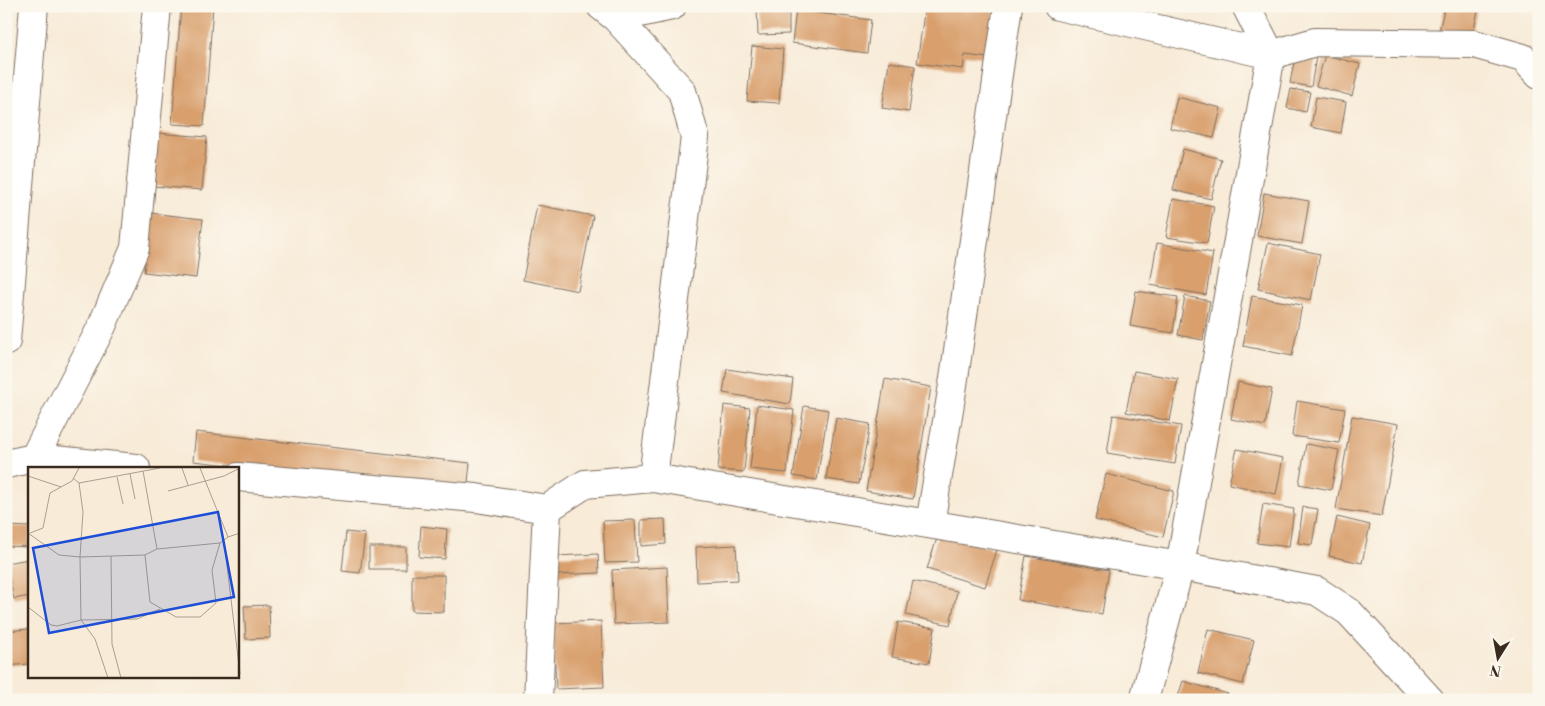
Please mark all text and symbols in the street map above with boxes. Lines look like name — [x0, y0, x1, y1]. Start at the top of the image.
inset map — [28, 467, 239, 678]
north arrow — [1472, 634, 1522, 684]
text: N — [1489, 660, 1503, 680]

